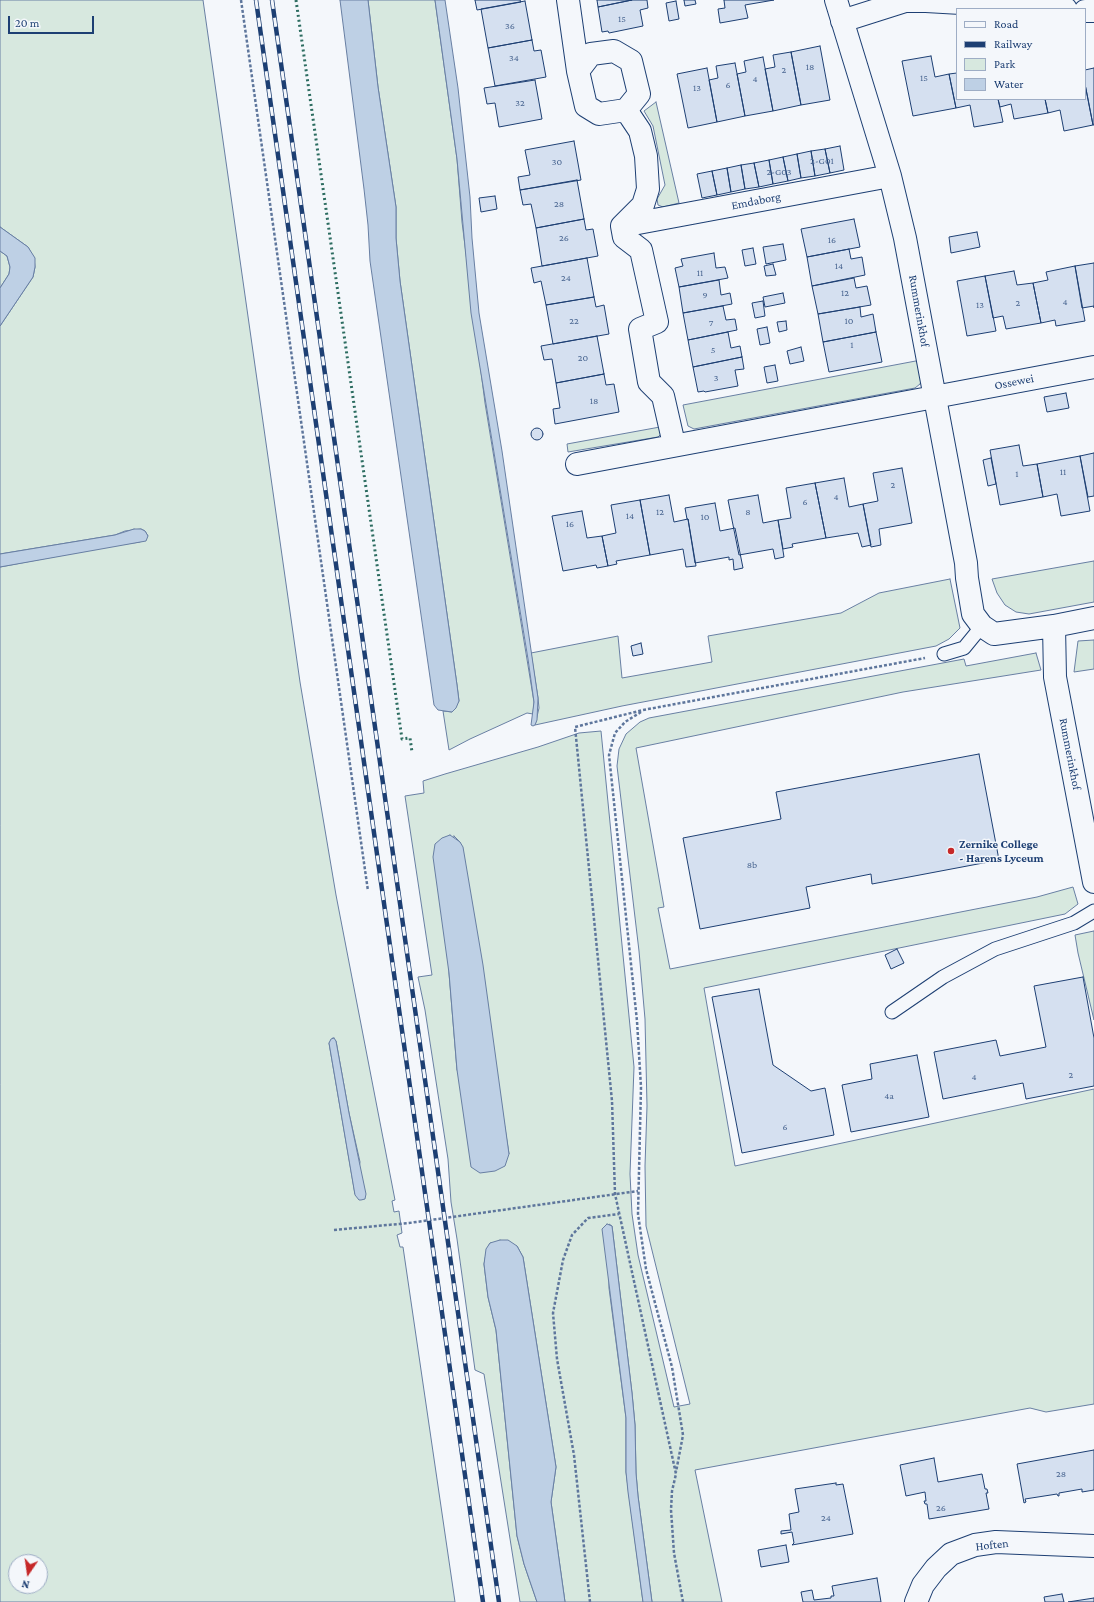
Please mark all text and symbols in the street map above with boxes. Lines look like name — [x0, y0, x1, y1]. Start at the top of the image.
scale bar — [10, 8, 96, 34]
legend — [956, 8, 1086, 100]
house number: 15 — [618, 13, 626, 25]
text: 20 m — [15, 16, 39, 30]
text: Road — [994, 17, 1018, 31]
house number: 36 — [505, 20, 515, 32]
text: Railway — [994, 37, 1032, 51]
house number: 34 — [509, 52, 519, 64]
text: Park — [994, 57, 1015, 71]
house number: 18 — [806, 61, 814, 73]
house number: 2 — [782, 64, 786, 76]
house number: 15 — [920, 72, 928, 84]
house number: 4 — [752, 73, 758, 85]
text: Water — [994, 77, 1023, 91]
house number: 6 — [725, 79, 731, 91]
house number: 13 — [693, 82, 701, 94]
house number: 32 — [515, 97, 525, 109]
house number: 2-G01 — [810, 155, 834, 167]
house number: 30 — [552, 156, 562, 168]
house number: 2-G03 — [766, 166, 792, 178]
street label: Emdaborg — [730, 189, 782, 213]
house number: 28 — [554, 198, 564, 210]
house number: 26 — [559, 232, 569, 244]
house number: 16 — [828, 234, 836, 246]
house number: 14 — [835, 260, 843, 272]
house number: 11 — [697, 267, 703, 279]
house number: 24 — [561, 272, 571, 284]
street label: Rummerinkhof — [906, 274, 932, 348]
house number: 12 — [841, 287, 849, 299]
house number: 9 — [702, 289, 708, 301]
house number: 4 — [1062, 296, 1068, 308]
house number: 2 — [1016, 297, 1020, 309]
house number: 13 — [976, 299, 984, 311]
house number: 22 — [569, 315, 579, 327]
house number: 10 — [845, 315, 853, 327]
house number: 7 — [709, 317, 713, 329]
house number: 1 — [850, 339, 854, 351]
house number: 5 — [711, 344, 715, 356]
house number: 20 — [578, 352, 588, 364]
street label: Ossewei — [993, 371, 1035, 393]
house number: 3 — [714, 372, 718, 384]
house number: 18 — [590, 395, 598, 407]
house number: 11 — [1060, 466, 1066, 478]
house number: 1 — [1015, 468, 1019, 480]
house number: 2 — [891, 479, 895, 491]
house number: 4 — [833, 491, 839, 503]
house number: 6 — [802, 496, 808, 508]
house number: 12 — [656, 506, 664, 518]
house number: 8 — [745, 506, 751, 518]
house number: 14 — [626, 510, 634, 522]
house number: 10 — [701, 511, 709, 523]
house number: 16 — [566, 518, 574, 530]
street label: Rummerinkhof — [1056, 717, 1084, 791]
place label: Zernike College - Harens Lyceum — [959, 837, 1044, 865]
marker: Zernike College - Harens Lyceum — [946, 846, 956, 856]
house number: 8b — [747, 859, 757, 871]
house number: 2 — [1069, 1069, 1073, 1081]
house number: 4 — [971, 1071, 977, 1083]
house number: 4a — [884, 1090, 894, 1102]
house number: 6 — [782, 1121, 788, 1133]
house number: 28 — [1056, 1468, 1066, 1480]
house number: 26 — [936, 1502, 946, 1514]
house number: 24 — [821, 1512, 831, 1524]
street label: Hoften — [975, 1536, 1009, 1554]
north arrow — [8, 1554, 48, 1594]
text: N — [21, 1578, 31, 1591]

